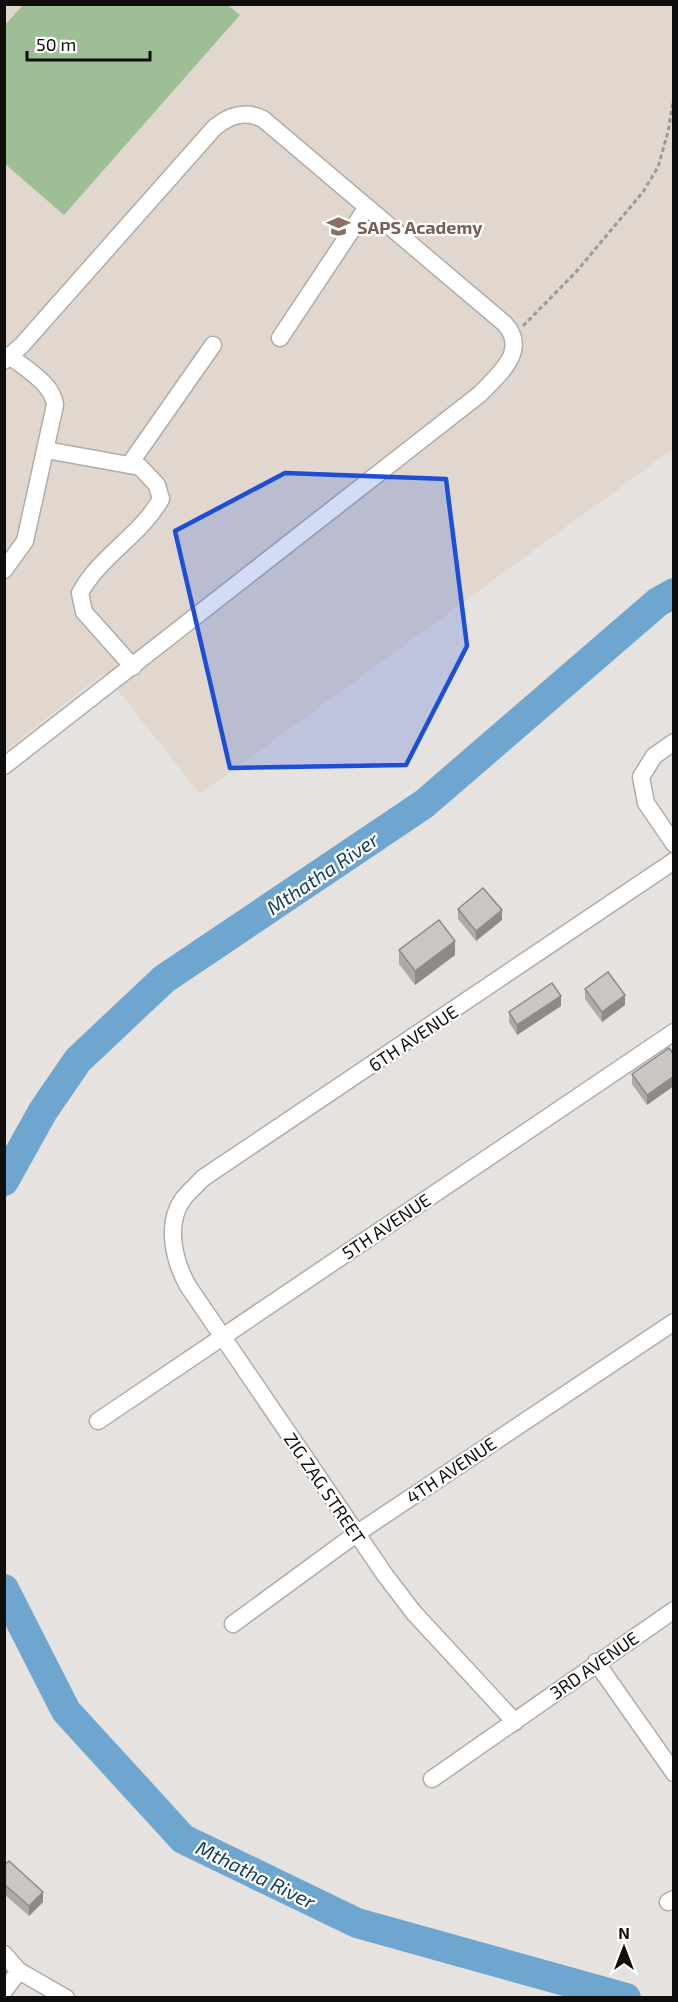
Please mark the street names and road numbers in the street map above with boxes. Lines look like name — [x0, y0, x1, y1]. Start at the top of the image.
street label: 6TH AVENUE — [364, 1000, 462, 1076]
street label: 5TH AVENUE — [338, 1188, 434, 1264]
street label: ZIG ZAG STREET — [280, 1428, 371, 1548]
street label: 4TH AVENUE — [402, 1432, 500, 1508]
street label: 3RD AVENUE — [545, 1626, 643, 1704]

